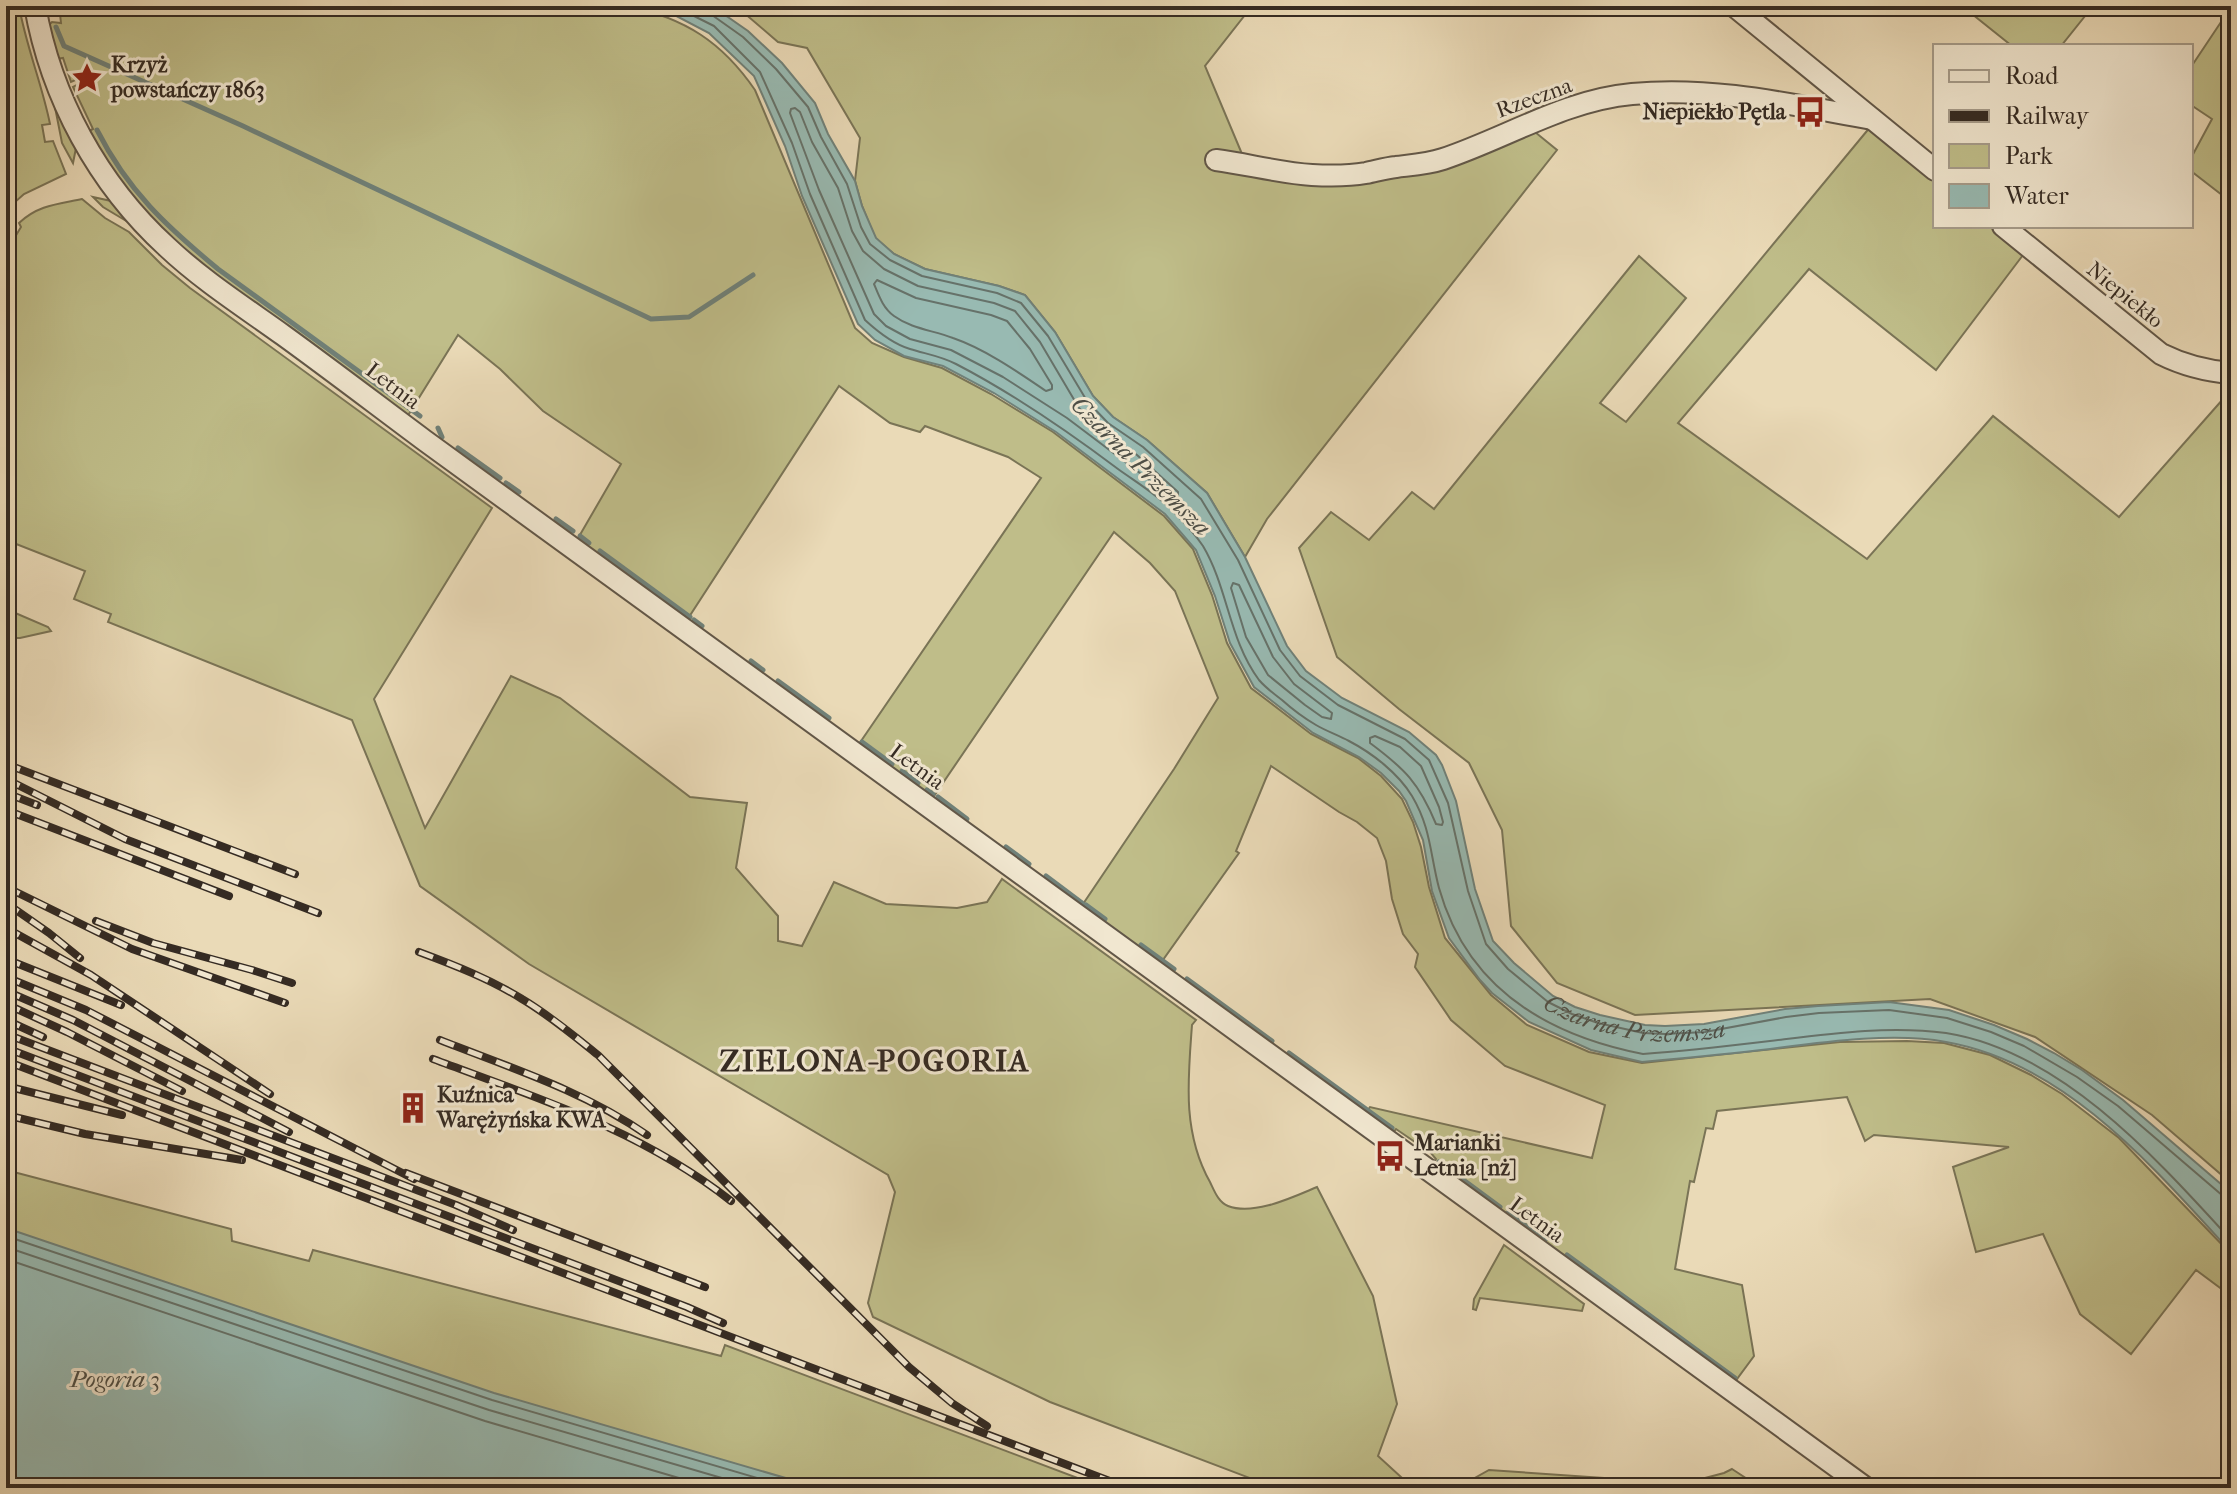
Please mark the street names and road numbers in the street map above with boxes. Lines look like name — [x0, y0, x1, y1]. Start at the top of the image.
street label: Rzeczna — [1492, 72, 1576, 124]
street label: Niepiekło — [2081, 256, 2169, 334]
street label: Letnia — [361, 357, 426, 415]
street label: Letnia — [884, 738, 950, 796]
street label: Letnia — [1504, 1191, 1570, 1249]

